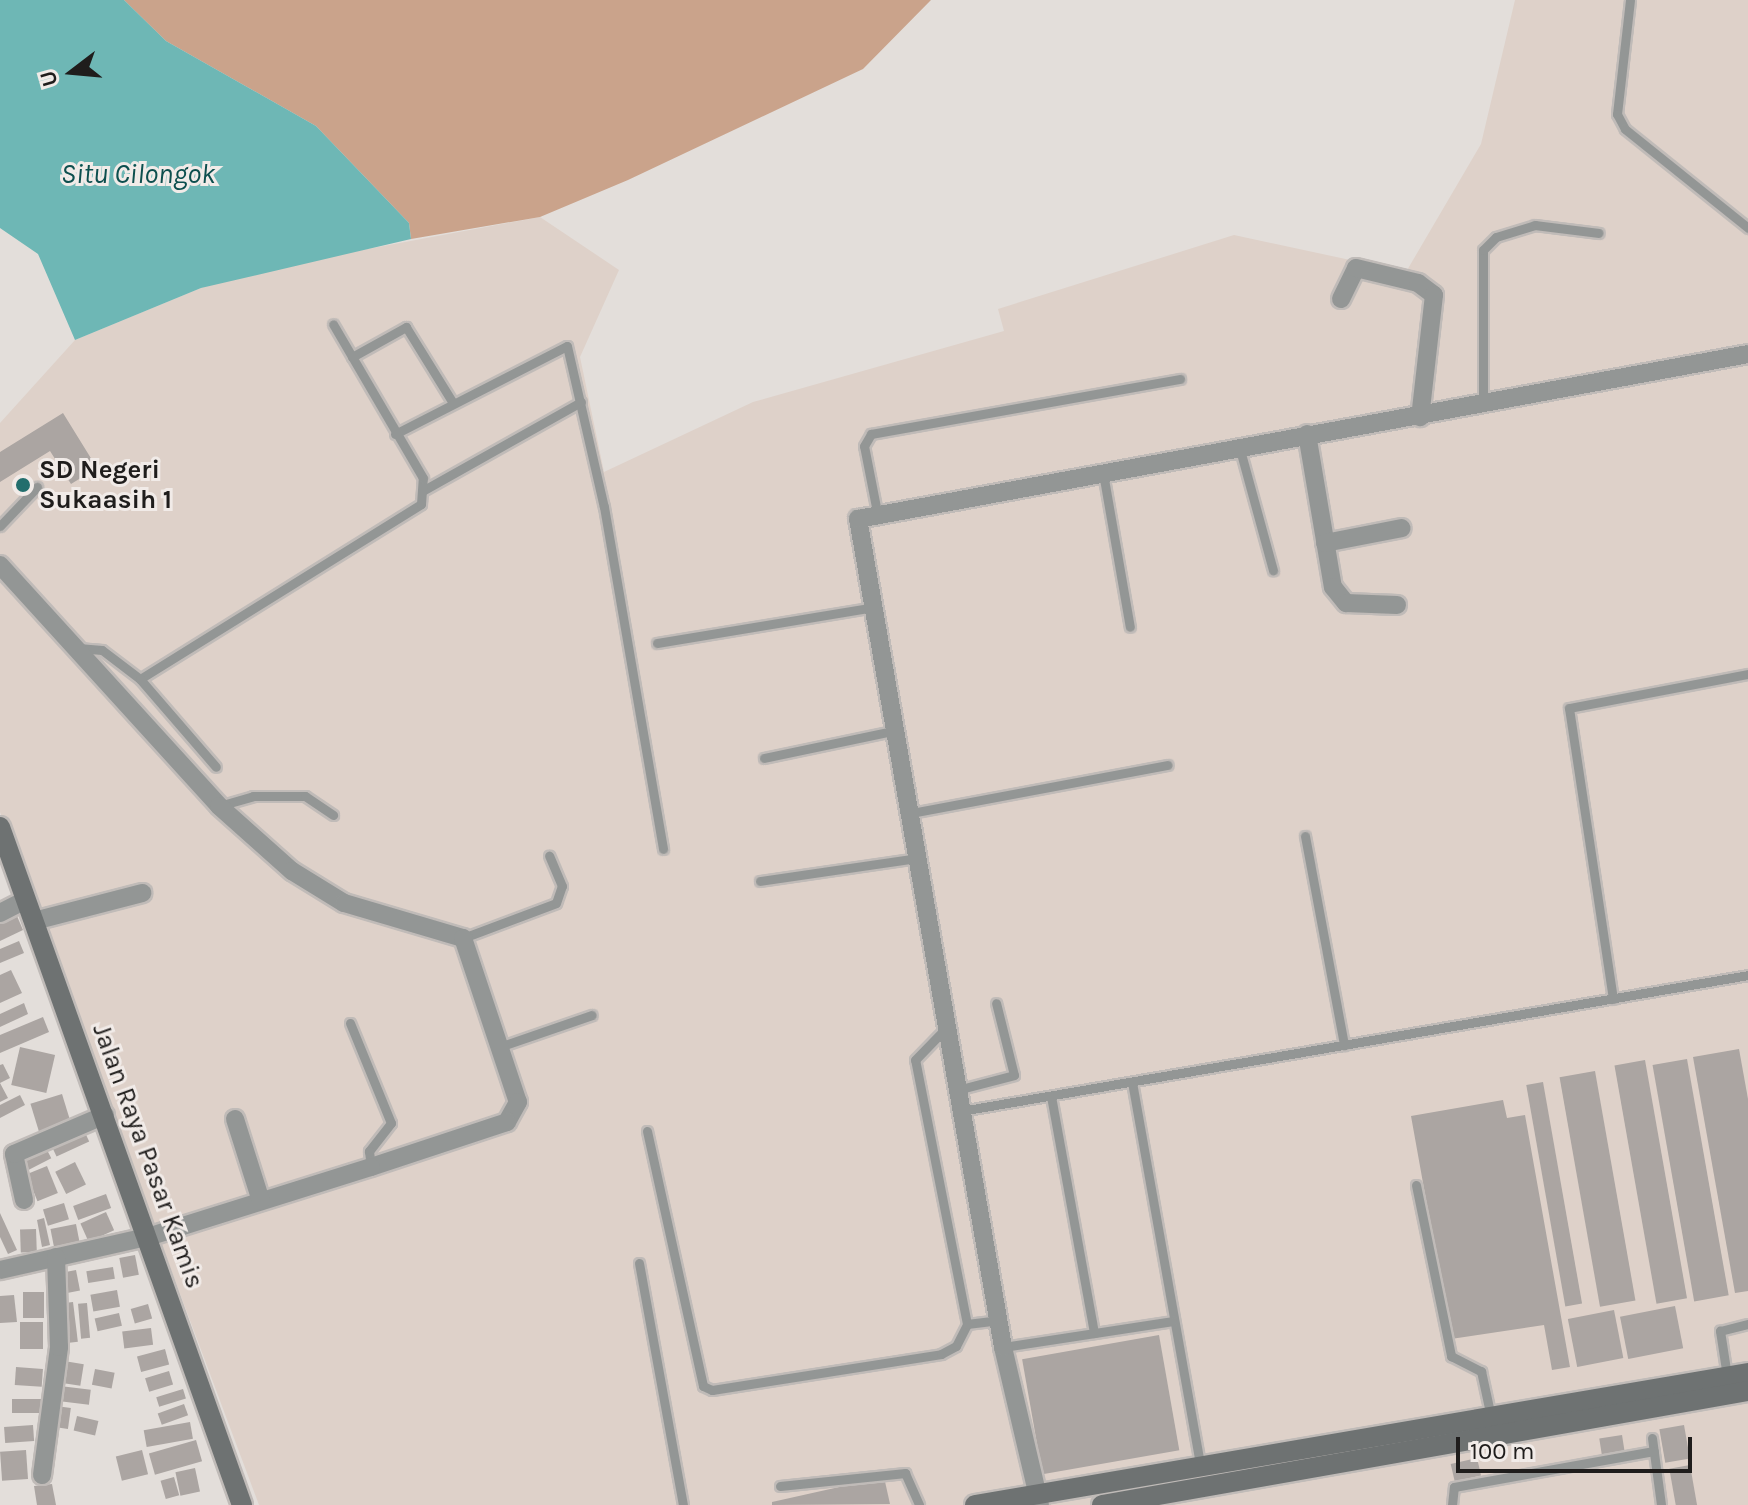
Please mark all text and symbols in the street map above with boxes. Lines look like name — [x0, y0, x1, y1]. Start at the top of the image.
north arrow — [32, 32, 112, 112]
text: U — [34, 68, 64, 89]
water label: Situ Cilongok — [61, 157, 215, 191]
place label: SD Negeri Sukaasih 1 — [39, 454, 172, 516]
marker: SD Negeri Sukaasih 1 — [14, 476, 32, 494]
street label: Jalan Raya Pasar Kamis — [86, 1019, 210, 1293]
scale bar — [1460, 1421, 1696, 1471]
text: 100 m — [1470, 1437, 1535, 1465]

